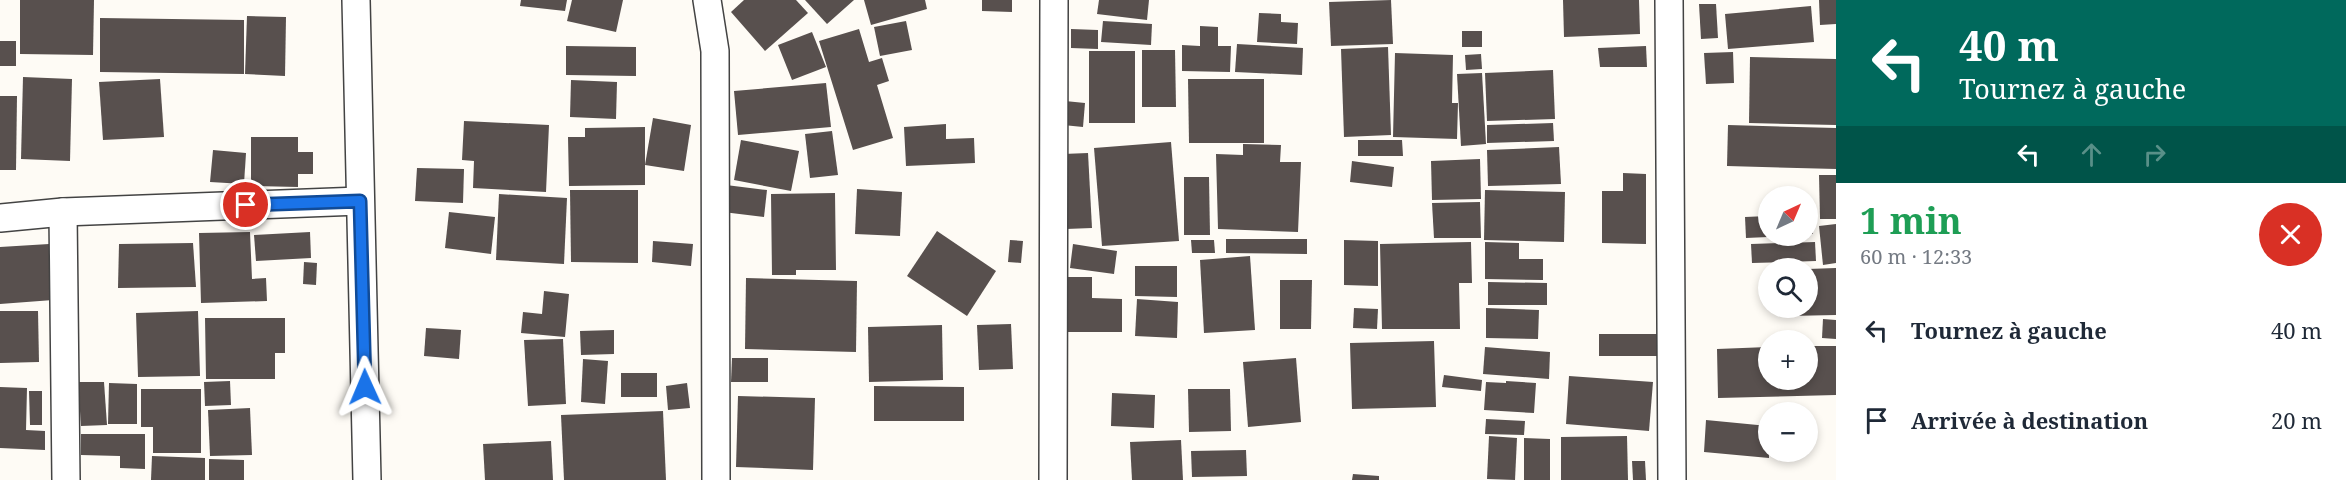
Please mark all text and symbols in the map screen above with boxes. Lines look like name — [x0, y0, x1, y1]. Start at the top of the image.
text: 40 m — [1959, 16, 2059, 73]
icon: left — [1860, 24, 1938, 102]
text: Tournez à gauche — [1959, 70, 2186, 107]
icon: left — [2012, 138, 2045, 171]
icon: ahead — [2075, 138, 2108, 171]
icon: right — [2138, 138, 2171, 171]
pin — [220, 179, 271, 230]
north arrow — [1758, 186, 1818, 246]
map controls — [1758, 186, 1818, 462]
icon: arrive — [229, 188, 262, 221]
text: 1 min — [1860, 196, 1962, 245]
button: close — [2259, 203, 2322, 266]
text: 60 m · 12:33 — [1860, 243, 1972, 270]
button: search — [1758, 258, 1818, 318]
icon: left — [1860, 314, 1893, 347]
text: Tournez à gauche — [1911, 315, 2107, 345]
text: 40 m — [2271, 315, 2322, 345]
button: + — [1758, 330, 1818, 390]
position arrow — [333, 355, 397, 419]
button: − — [1758, 402, 1818, 462]
icon: arrive — [1860, 404, 1893, 437]
text: Arrivée à destination — [1911, 405, 2148, 435]
text: 20 m — [2271, 405, 2322, 435]

